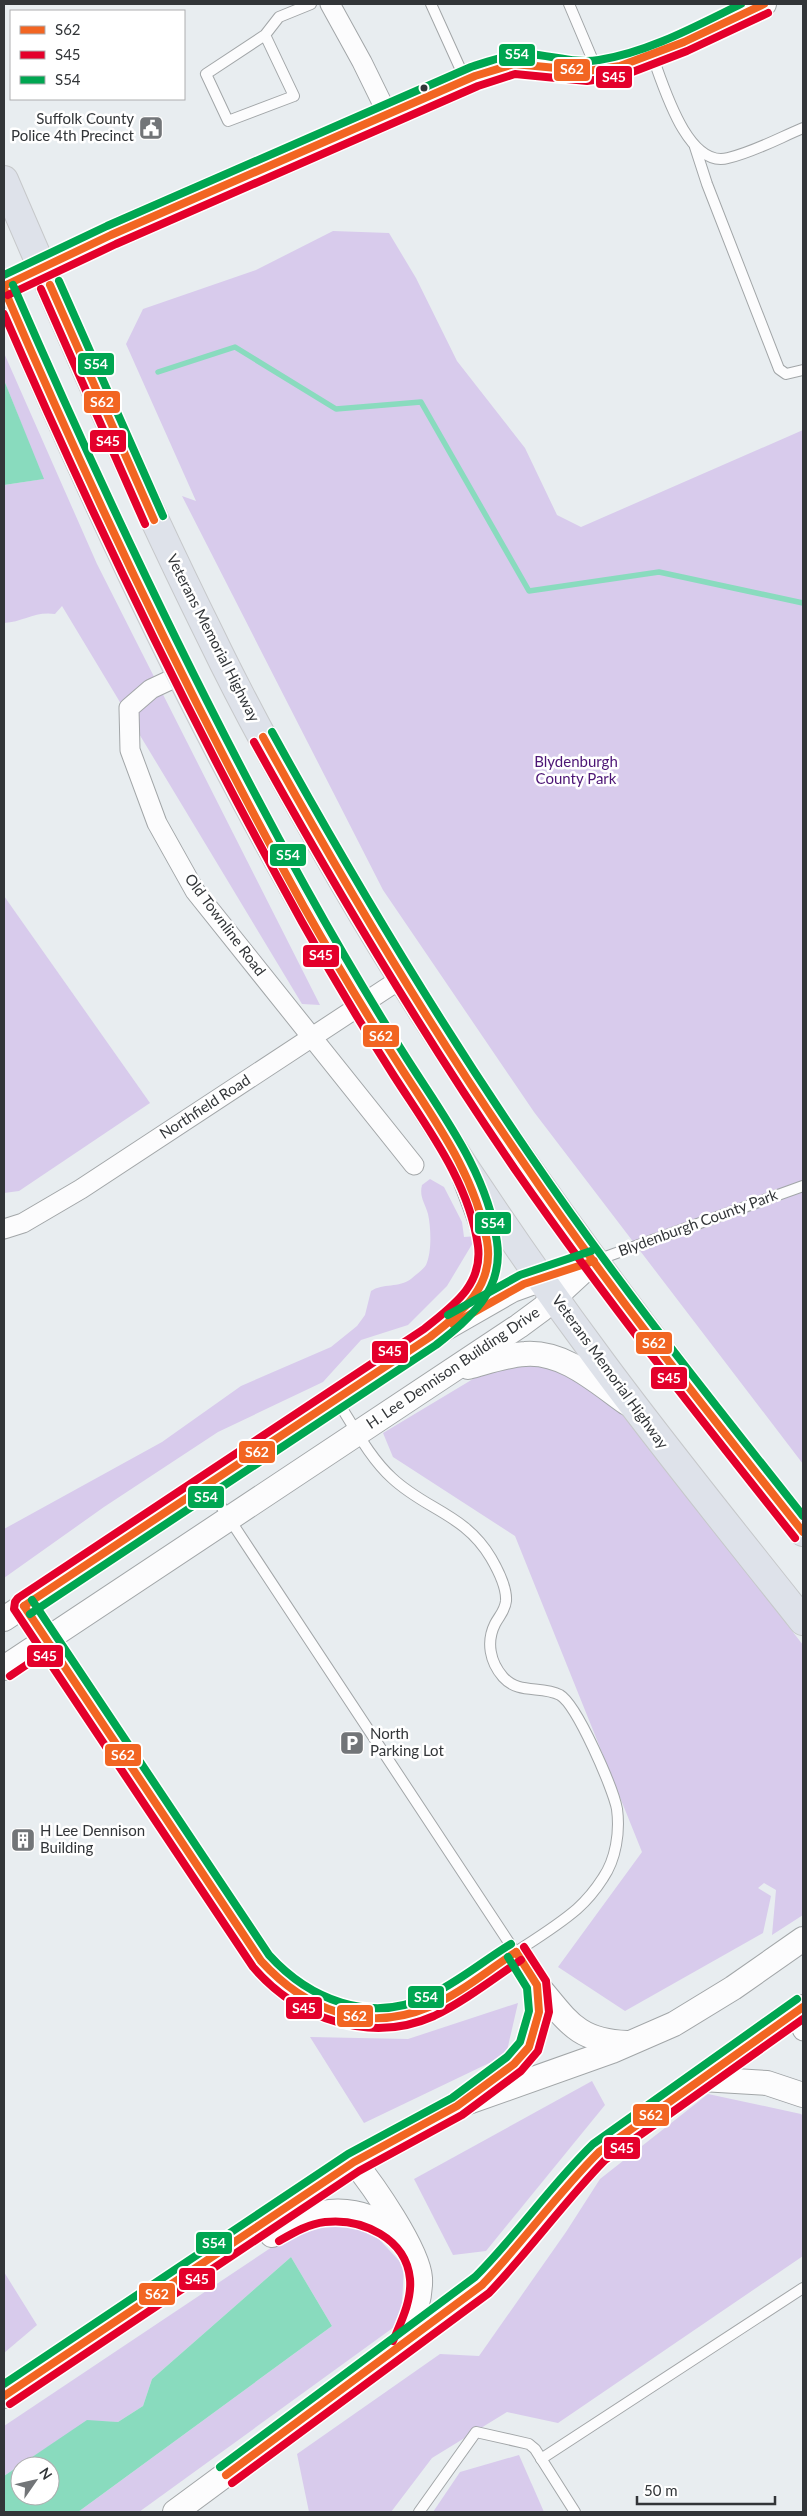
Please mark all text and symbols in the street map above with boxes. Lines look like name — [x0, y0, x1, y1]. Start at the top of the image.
legend — [10, 10, 185, 100]
text: S62 — [55, 20, 81, 38]
line badge: S54 — [498, 43, 536, 67]
text: S45 — [55, 45, 81, 63]
text: S54 — [505, 45, 529, 62]
line badge: S62 — [553, 58, 591, 82]
text: S62 — [560, 60, 584, 77]
line badge: S45 — [595, 65, 633, 89]
text: S45 — [602, 68, 626, 85]
text: S54 — [55, 70, 81, 88]
unlabelled marker — [419, 83, 429, 93]
place label: Suffolk County Police 4th Precinct — [11, 109, 135, 144]
public building icon: Suffolk County Police 4th Precinct — [138, 115, 164, 141]
line badge: S54 — [77, 352, 115, 376]
text: S54 — [84, 355, 108, 372]
line badge: S62 — [83, 390, 121, 414]
text: S62 — [90, 393, 114, 410]
line badge: S45 — [89, 429, 127, 453]
text: S45 — [96, 432, 120, 449]
street label: Veterans Memorial Highway — [164, 551, 264, 725]
park label: Blydenburgh County Park — [534, 752, 618, 787]
line badge: S54 — [269, 843, 307, 867]
text: S54 — [276, 846, 300, 863]
street label: Old Townline Road — [182, 870, 270, 979]
line badge: S45 — [302, 944, 340, 968]
text: S45 — [309, 946, 333, 963]
line badge: S62 — [362, 1024, 400, 1048]
text: S62 — [369, 1027, 393, 1044]
street label: Northfield Road — [156, 1070, 253, 1142]
street label: Blydenburgh County Park — [616, 1185, 780, 1259]
line badge: S54 — [474, 1211, 512, 1235]
text: S54 — [481, 1214, 505, 1231]
street label: Veterans Memorial Highway — [549, 1291, 673, 1452]
street label: H. Lee Dennison Building Drive — [362, 1302, 543, 1432]
line badge: S62 — [635, 1331, 673, 1355]
text: S62 — [642, 1334, 666, 1351]
line badge: S45 — [371, 1340, 409, 1364]
text: S45 — [378, 1342, 402, 1359]
line badge: S45 — [650, 1366, 688, 1390]
text: S45 — [657, 1369, 681, 1386]
line badge: S62 — [238, 1440, 276, 1464]
text: S62 — [245, 1443, 269, 1460]
line badge: S54 — [187, 1485, 225, 1509]
text: S54 — [194, 1488, 218, 1505]
line badge: S45 — [26, 1644, 64, 1668]
text: S45 — [33, 1647, 57, 1664]
place label: North Parking Lot — [370, 1724, 444, 1759]
parking icon: North Parking Lot — [339, 1730, 365, 1756]
line badge: S62 — [104, 1743, 142, 1767]
text: S62 — [111, 1746, 135, 1763]
place label: H Lee Dennison Building — [40, 1821, 145, 1856]
building icon: H Lee Dennison Building — [10, 1827, 36, 1853]
line badge: S54 — [407, 1985, 445, 2009]
text: S54 — [414, 1988, 438, 2005]
line badge: S45 — [285, 1996, 323, 2020]
text: S45 — [292, 1999, 316, 2016]
line badge: S62 — [336, 2004, 374, 2028]
text: S62 — [343, 2007, 367, 2024]
line badge: S62 — [632, 2103, 670, 2127]
text: S62 — [639, 2106, 663, 2123]
line badge: S45 — [603, 2136, 641, 2160]
text: S45 — [610, 2139, 634, 2156]
line badge: S54 — [195, 2231, 233, 2255]
text: S54 — [202, 2234, 226, 2251]
line badge: S45 — [178, 2267, 216, 2291]
text: S45 — [185, 2270, 209, 2287]
line badge: S62 — [138, 2282, 176, 2306]
text: S62 — [145, 2285, 169, 2302]
north arrow — [10, 2456, 60, 2506]
text: N — [36, 2464, 56, 2483]
scale bar — [637, 2474, 774, 2506]
text: 50 m — [644, 2481, 678, 2499]

